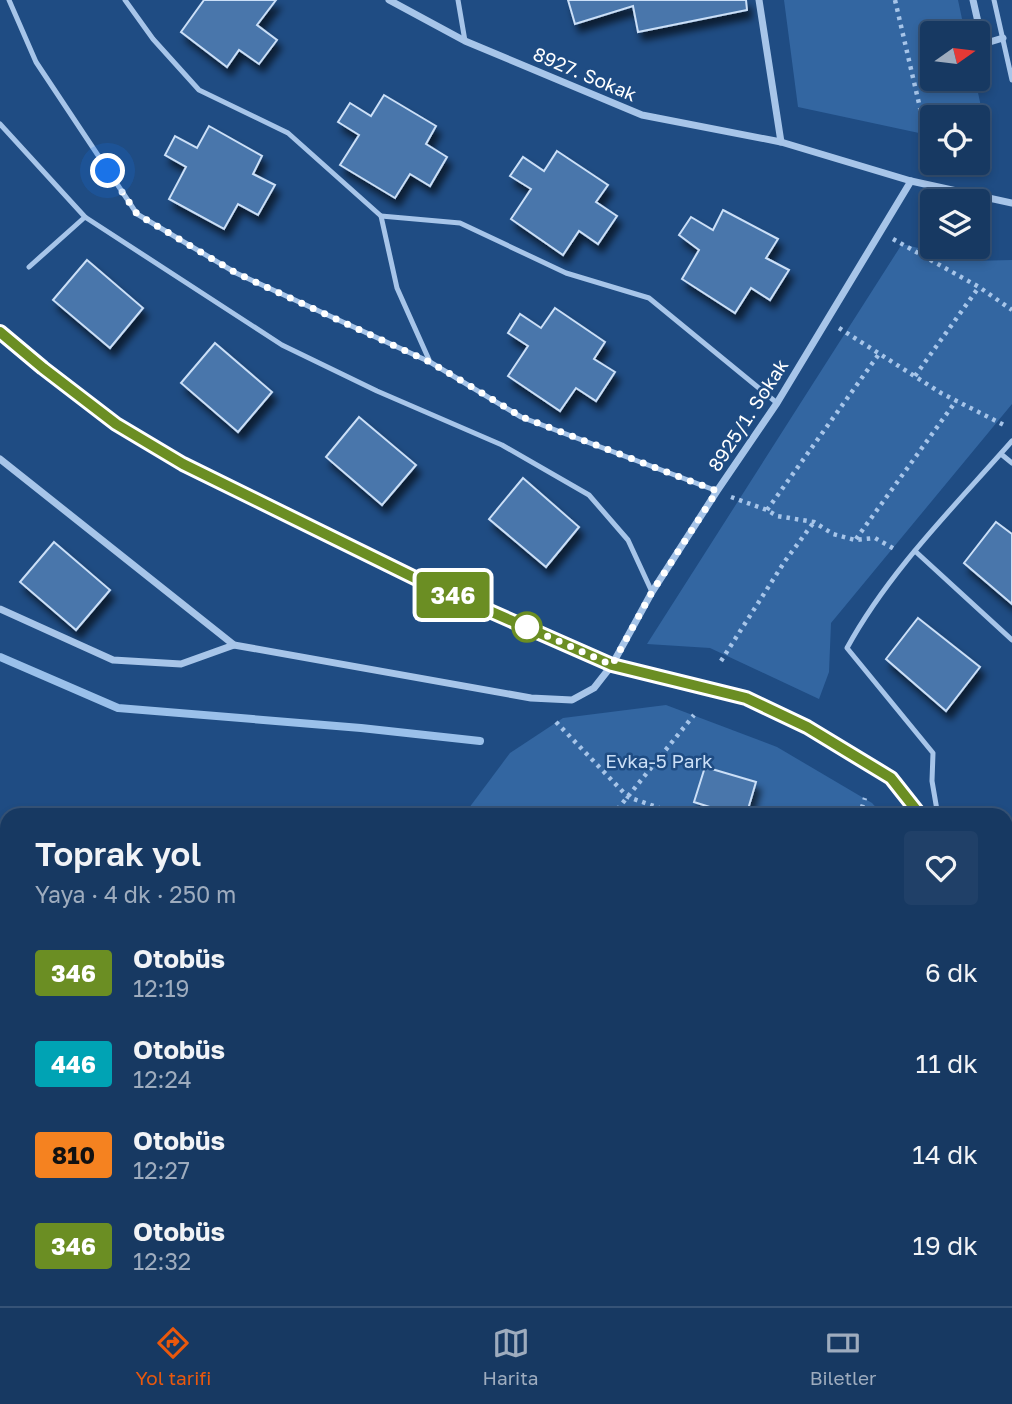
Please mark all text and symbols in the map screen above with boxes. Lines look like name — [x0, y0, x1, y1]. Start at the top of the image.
north arrow — [920, 21, 990, 91]
map controls — [920, 21, 990, 259]
street label: 8927. Sokak — [530, 41, 641, 106]
button: locate — [920, 105, 990, 175]
your location — [90, 153, 125, 188]
button: layers — [920, 189, 990, 259]
street label: 8925/1. Sokak — [703, 354, 793, 475]
line badge: 346 — [413, 572, 493, 618]
text: 346 — [431, 580, 475, 609]
unlabelled marker — [512, 612, 542, 642]
park label: Evka-5 Park — [605, 749, 713, 772]
button: heart — [904, 831, 978, 905]
text: Toprak yol — [35, 834, 201, 873]
text: Yaya · 4 dk · 250 m — [35, 880, 236, 908]
text: Otobüs — [133, 943, 225, 974]
text: 6 dk — [925, 957, 978, 988]
text: 346 — [51, 958, 96, 987]
text: 12:19 — [133, 974, 189, 1002]
text: Otobüs — [133, 1034, 225, 1065]
text: 11 dk — [916, 1048, 978, 1079]
text: 446 — [51, 1049, 96, 1078]
text: 12:24 — [133, 1065, 192, 1093]
text: Otobüs — [133, 1125, 225, 1156]
text: 14 dk — [912, 1139, 978, 1170]
text: 810 — [52, 1140, 95, 1169]
text: 12:27 — [133, 1156, 190, 1184]
text: Otobüs — [133, 1216, 225, 1247]
text: 19 dk — [912, 1230, 978, 1261]
text: 346 — [51, 1231, 96, 1260]
text: 12:32 — [133, 1247, 191, 1275]
tab: Yol tarifi — [136, 1324, 211, 1389]
tab: Harita — [483, 1324, 539, 1389]
tab: Biletler — [810, 1324, 876, 1389]

